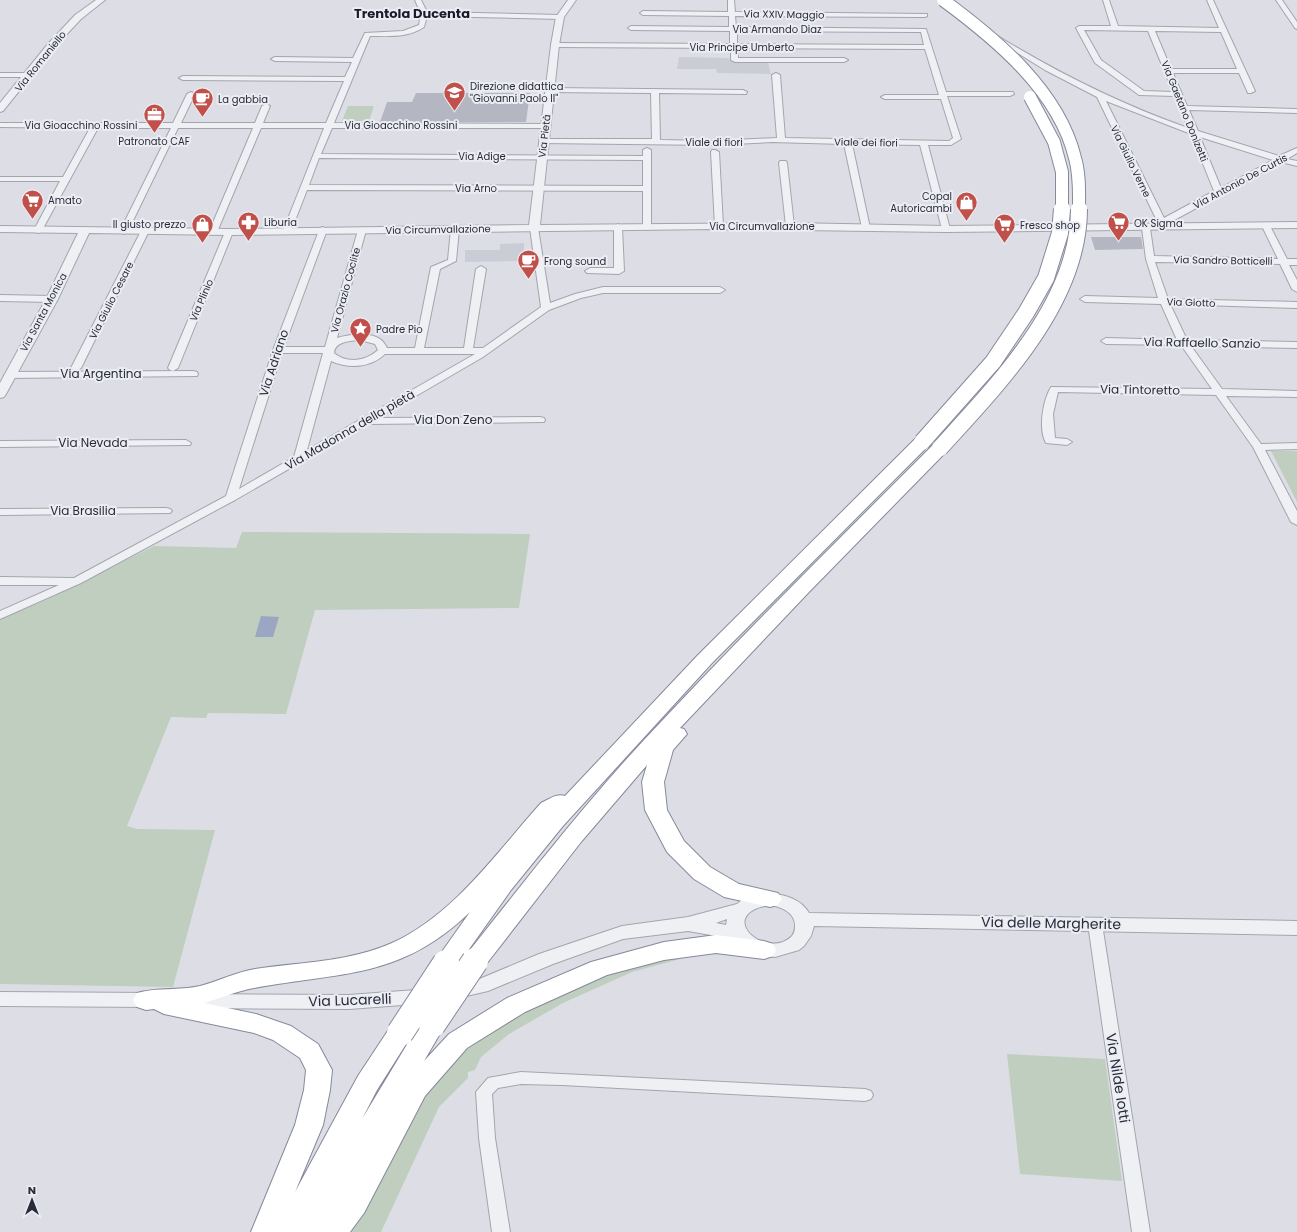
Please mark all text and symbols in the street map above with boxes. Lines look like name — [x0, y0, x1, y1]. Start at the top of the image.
district label: Trentola Ducenta — [354, 4, 470, 23]
street label: Via XXIV Maggio — [744, 6, 824, 23]
street label: Via Armando Diaz — [732, 22, 822, 37]
street label: Via Romaniello — [11, 28, 70, 95]
street label: Via Principe Umberto — [690, 40, 794, 55]
street label: Via Gaetano Donizetti — [1157, 58, 1212, 164]
school or university icon: Direzione didattica "Giovanni Paolo II" — [442, 79, 468, 112]
place label: Direzione didattica "Giovanni Paolo II" — [470, 79, 563, 106]
cafe icon: La gabbia — [190, 86, 216, 119]
place label: La gabbia — [218, 92, 268, 107]
office icon: Patronato CAF — [141, 102, 167, 135]
street label: Via Pietà — [534, 114, 555, 159]
street label: Via Gioacchino Rossini — [25, 118, 137, 133]
street label: Via Gioacchino Rossini — [345, 118, 457, 133]
street label: Via Giulio Verne — [1107, 123, 1155, 200]
place label: Patronato CAF — [118, 134, 190, 149]
street label: Viale dei fiori — [834, 134, 898, 151]
street label: Viale di fiori — [685, 135, 743, 150]
street label: Via Adige — [458, 149, 506, 164]
street label: Via Antonio De Curtis — [1190, 150, 1290, 213]
street label: Via Arno — [455, 181, 497, 196]
supermarket icon: Amato — [19, 187, 45, 220]
place label: Copal Autoricambi — [890, 189, 952, 216]
shop icon: Copal Autoricambi — [954, 189, 980, 222]
place label: Amato — [48, 193, 82, 208]
pharmacy icon: Liburia — [236, 209, 262, 242]
supermarket icon: OK Sigma — [1105, 210, 1131, 243]
shop icon: Il giusto prezzo — [189, 211, 215, 244]
supermarket icon: Fresco shop — [991, 212, 1017, 245]
place label: Liburia — [264, 215, 297, 230]
place label: OK Sigma — [1134, 216, 1183, 231]
place label: Il giusto prezzo — [113, 217, 186, 232]
place label: Fresco shop — [1020, 218, 1080, 233]
street label: Via Circumvallazione — [709, 219, 815, 234]
street label: Via Circumvallazione — [385, 221, 491, 238]
street label: Via Orazio Coclite — [327, 246, 364, 335]
cafe icon: Frong sound — [516, 248, 542, 281]
street label: Via Sandro Botticelli — [1173, 252, 1273, 269]
place label: Frong sound — [544, 254, 606, 269]
street label: Via Giulio Cesare — [85, 259, 137, 342]
street label: Via Santa Monica — [16, 270, 71, 354]
street label: Via Plinio — [186, 277, 217, 324]
street label: Via Giotto — [1166, 294, 1216, 311]
place icon: Padre Pio — [347, 316, 373, 349]
place label: Padre Pio — [376, 322, 423, 337]
street label: Via Adriano — [255, 327, 292, 399]
street label: Via Raffaello Sanzio — [1143, 333, 1261, 352]
street label: Via Argentina — [60, 365, 142, 382]
street label: Via Tintoretto — [1100, 380, 1180, 399]
street label: Via Madonna della pietà — [282, 385, 418, 474]
street label: Via Don Zeno — [414, 411, 493, 428]
street label: Via Nevada — [58, 434, 128, 451]
street label: Via Brasilia — [50, 502, 116, 519]
street label: Via delle Margherite — [981, 912, 1121, 934]
street label: Via Lucarelli — [308, 989, 392, 1011]
street label: Via Nilde Iotti — [1101, 1032, 1135, 1124]
north arrow — [12, 1180, 52, 1220]
text: N — [28, 1182, 36, 1198]

